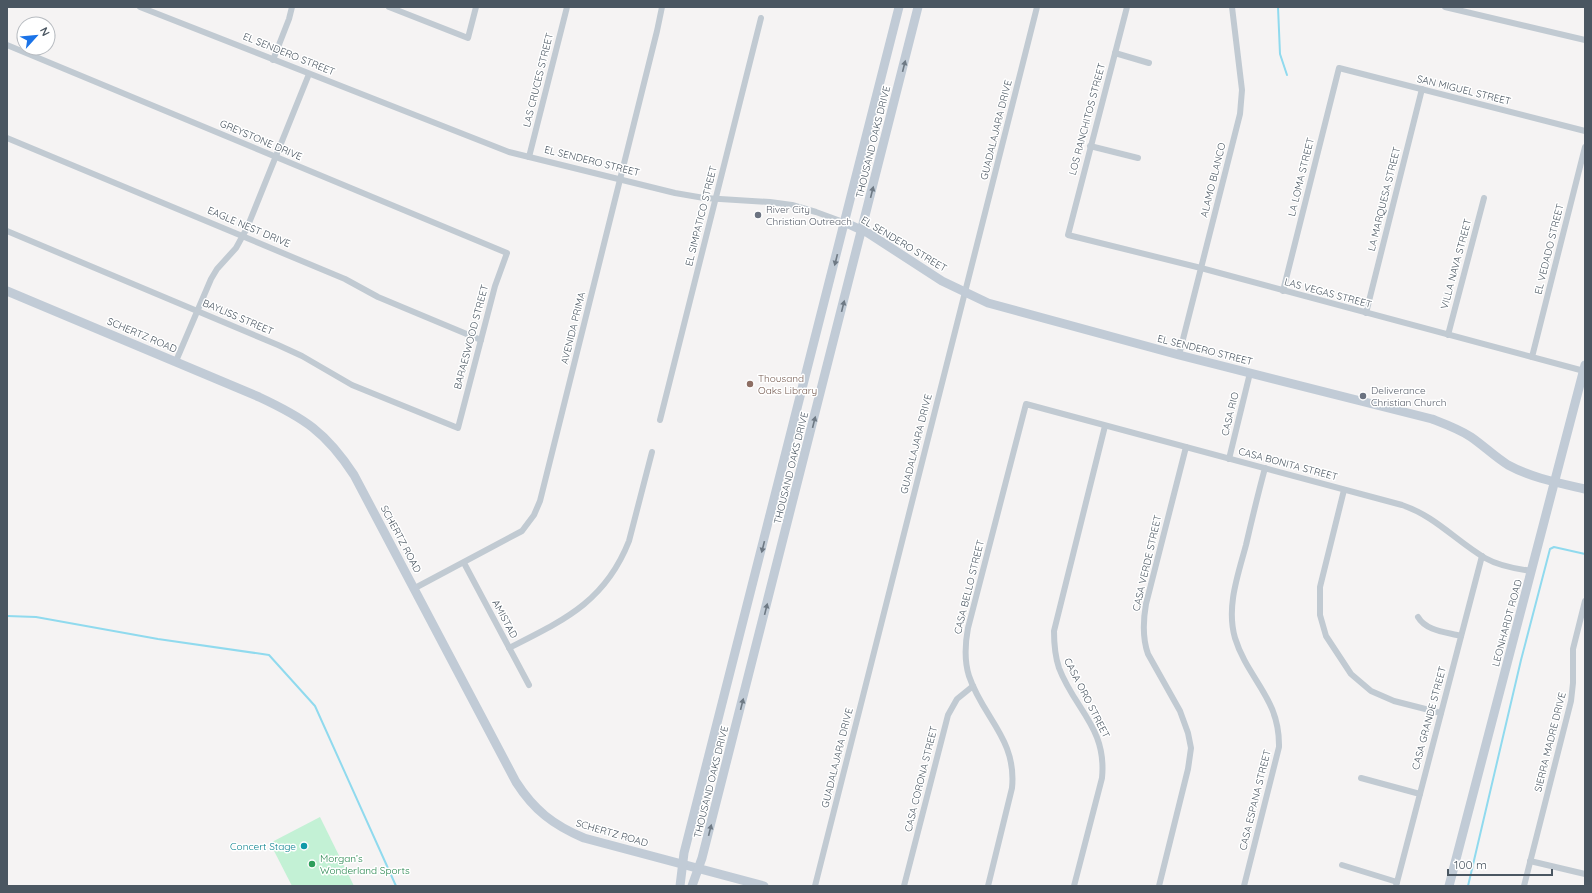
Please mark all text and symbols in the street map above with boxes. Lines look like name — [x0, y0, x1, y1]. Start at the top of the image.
north arrow — [16, 16, 56, 56]
text: N — [37, 25, 53, 38]
street label: EL SENDERO STREET — [241, 30, 337, 78]
street label: LAS CRUCES STREET — [520, 31, 556, 129]
one-way arrow — [901, 59, 907, 72]
street label: LOS RANCHITOS STREET — [1066, 62, 1108, 176]
street label: SAN MIGUEL STREET — [1416, 72, 1512, 108]
street label: GUADALAJARA DRIVE — [977, 78, 1015, 181]
street label: THOUSAND OAKS DRIVE — [853, 84, 893, 199]
street label: GREYSTONE DRIVE — [218, 117, 304, 163]
street label: LA LOMA STREET — [1285, 136, 1317, 218]
street label: ALAMO BLANCO — [1197, 141, 1229, 219]
street label: EL SENDERO STREET — [543, 143, 641, 179]
street label: LA MARQUESA STREET — [1365, 146, 1403, 252]
street label: EL SIMPATICO STREET — [682, 165, 720, 267]
one-way arrow — [869, 185, 875, 197]
street label: EL VEDADO STREET — [1531, 202, 1567, 296]
place label: River City Christian Outreach — [766, 203, 852, 228]
street label: EAGLE NEST DRIVE — [206, 204, 293, 250]
marker: River City Christian Outreach — [753, 210, 763, 220]
street label: EL SENDERO STREET — [859, 213, 949, 275]
street label: VILLA NAVA STREET — [1438, 217, 1474, 311]
one-way arrow — [833, 255, 839, 267]
street label: LAS VEGAS STREET — [1283, 275, 1373, 311]
street label: BARAESWOOD STREET — [451, 283, 491, 391]
street label: AVENIDA PRIMA — [558, 290, 588, 365]
street label: BAYLISS STREET — [201, 296, 275, 338]
one-way arrow — [840, 300, 846, 312]
street label: SCHERTZ ROAD — [105, 314, 179, 356]
street label: EL SENDERO STREET — [1156, 332, 1254, 368]
place label: Thousand Oaks Library — [758, 372, 817, 397]
marker: Thousand Oaks Library — [745, 379, 755, 389]
place label: Deliverance Christian Church — [1371, 384, 1446, 409]
street label: CASA RIO — [1218, 390, 1242, 437]
marker: Deliverance Christian Church — [1358, 391, 1368, 401]
street label: GUADALAJARA DRIVE — [897, 392, 935, 495]
street label: THOUSAND OAKS DRIVE — [771, 410, 811, 525]
one-way arrow — [811, 416, 817, 428]
street label: CASA BONITA STREET — [1237, 444, 1339, 484]
street label: SCHERTZ ROAD — [378, 503, 424, 575]
street label: CASA VERDE STREET — [1130, 514, 1164, 612]
street label: CASA BELLO STREET — [951, 539, 987, 635]
one-way arrow — [759, 540, 765, 553]
street label: LEONHARDT ROAD — [1489, 578, 1525, 668]
street label: AMISTAD — [489, 597, 521, 641]
one-way arrow — [763, 603, 769, 615]
street label: CASA ORO STREET — [1061, 656, 1113, 740]
street label: CASA GRANDE STREET — [1409, 665, 1449, 771]
street label: SIERRA MADRE DRIVE — [1531, 691, 1569, 793]
one-way arrow — [739, 698, 745, 710]
street label: GUADALAJARA DRIVE — [818, 706, 856, 809]
street label: THOUSAND OAKS DRIVE — [691, 724, 731, 839]
street label: CASA CORONA STREET — [902, 725, 940, 833]
street label: CASA ESPANA STREET — [1236, 748, 1274, 852]
street label: SCHERTZ ROAD — [574, 816, 650, 850]
one-way arrow — [707, 824, 713, 836]
place label: Concert Stage — [230, 840, 296, 853]
marker: Concert Stage — [299, 841, 309, 851]
scale bar — [1448, 851, 1552, 877]
place label: Morgan’s Wonderland Sports — [320, 852, 410, 877]
text: 100 m — [1454, 857, 1487, 872]
marker: Morgan’s Wonderland Sports — [307, 859, 317, 869]

